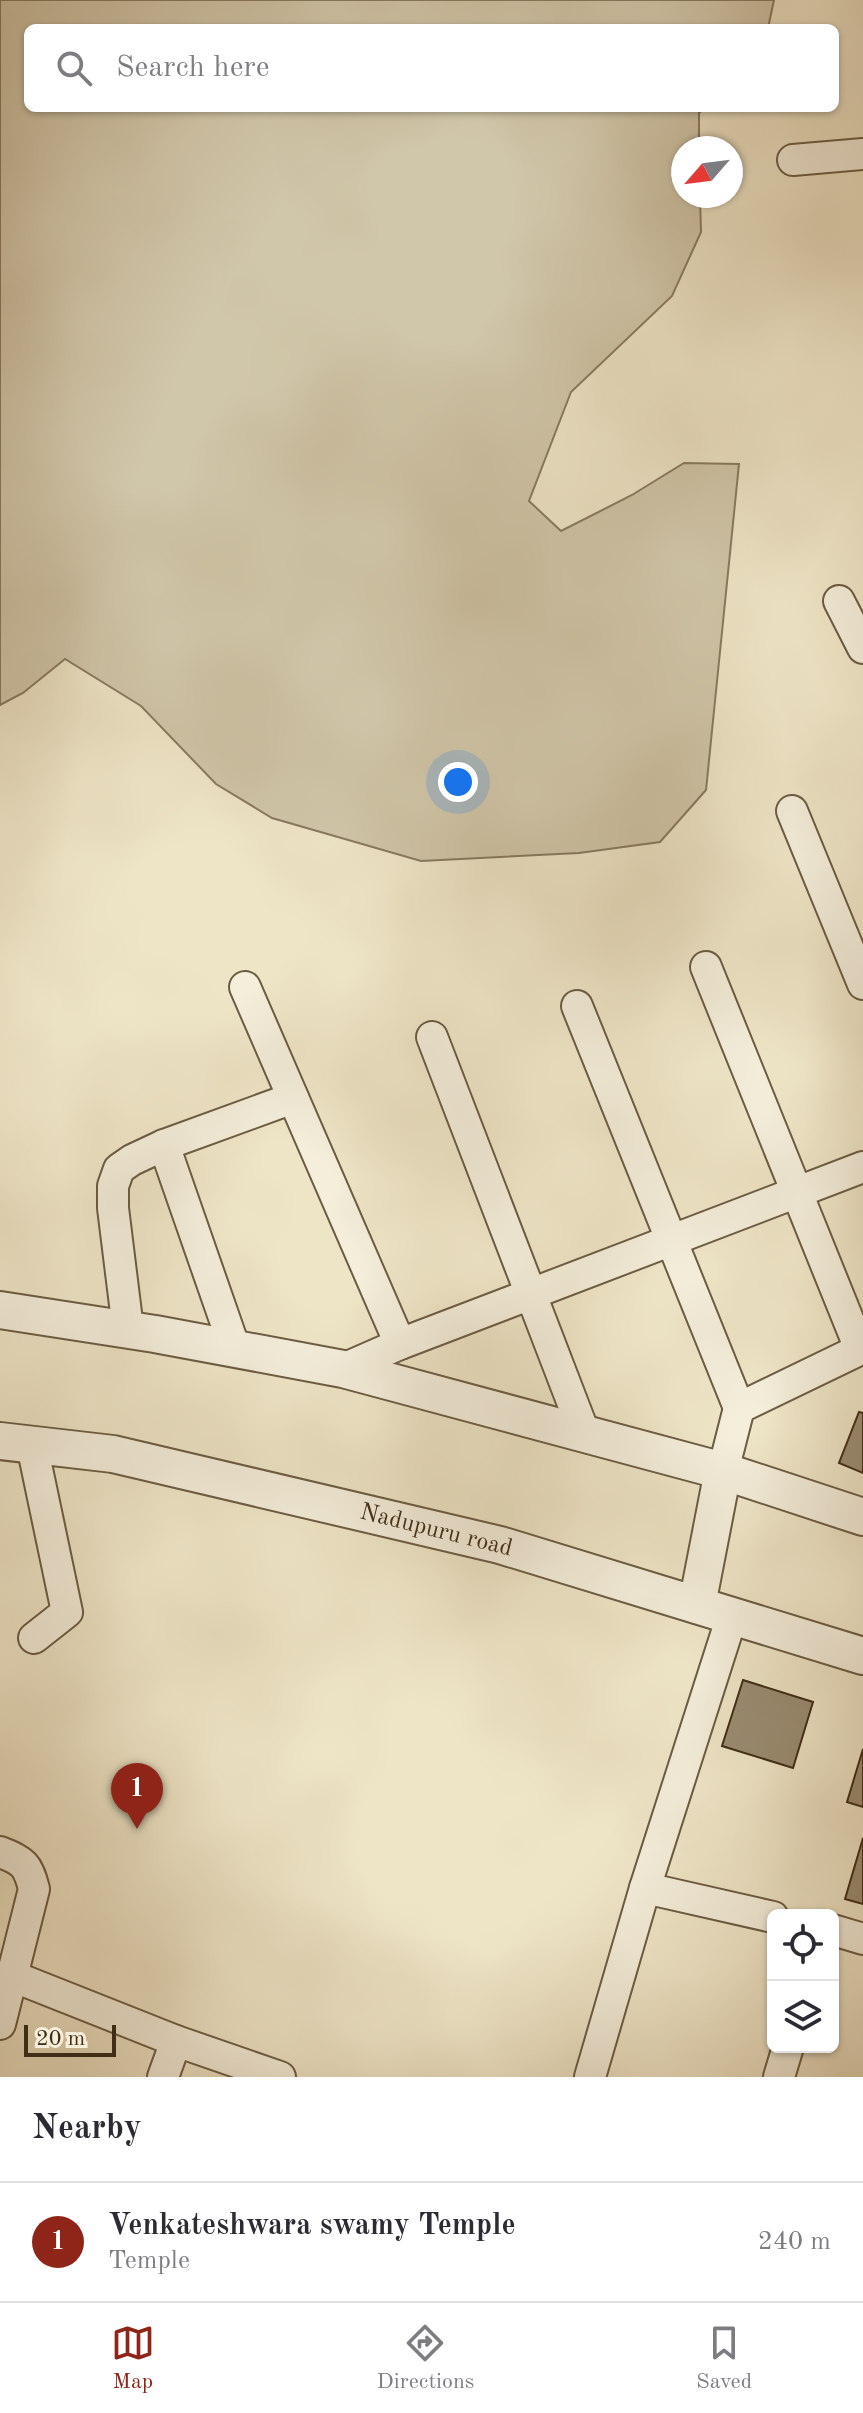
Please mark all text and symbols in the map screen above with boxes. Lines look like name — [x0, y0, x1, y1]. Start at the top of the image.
search box — [24, 24, 839, 112]
icon: search — [52, 46, 96, 90]
text: Search here — [116, 53, 270, 83]
north arrow — [671, 136, 743, 208]
your location — [438, 762, 478, 802]
street label: Nadupuru road — [357, 1500, 515, 1562]
pin: 1 — [111, 1763, 163, 1829]
map controls — [767, 1909, 839, 2053]
button: locate — [767, 1909, 839, 1981]
button: layers — [767, 1981, 839, 2053]
scale bar — [24, 2021, 116, 2057]
text: 20 m — [36, 2028, 85, 2050]
text: Nearby — [32, 2112, 142, 2146]
text: Venkateshwara swamy Temple — [108, 2211, 516, 2241]
text: 1 — [50, 2229, 66, 2255]
text: 240 m — [758, 2229, 831, 2255]
text: Temple — [108, 2248, 190, 2274]
tab: Map — [111, 2321, 155, 2396]
tab: Directions — [377, 2321, 474, 2396]
tab: Saved — [696, 2321, 752, 2396]

